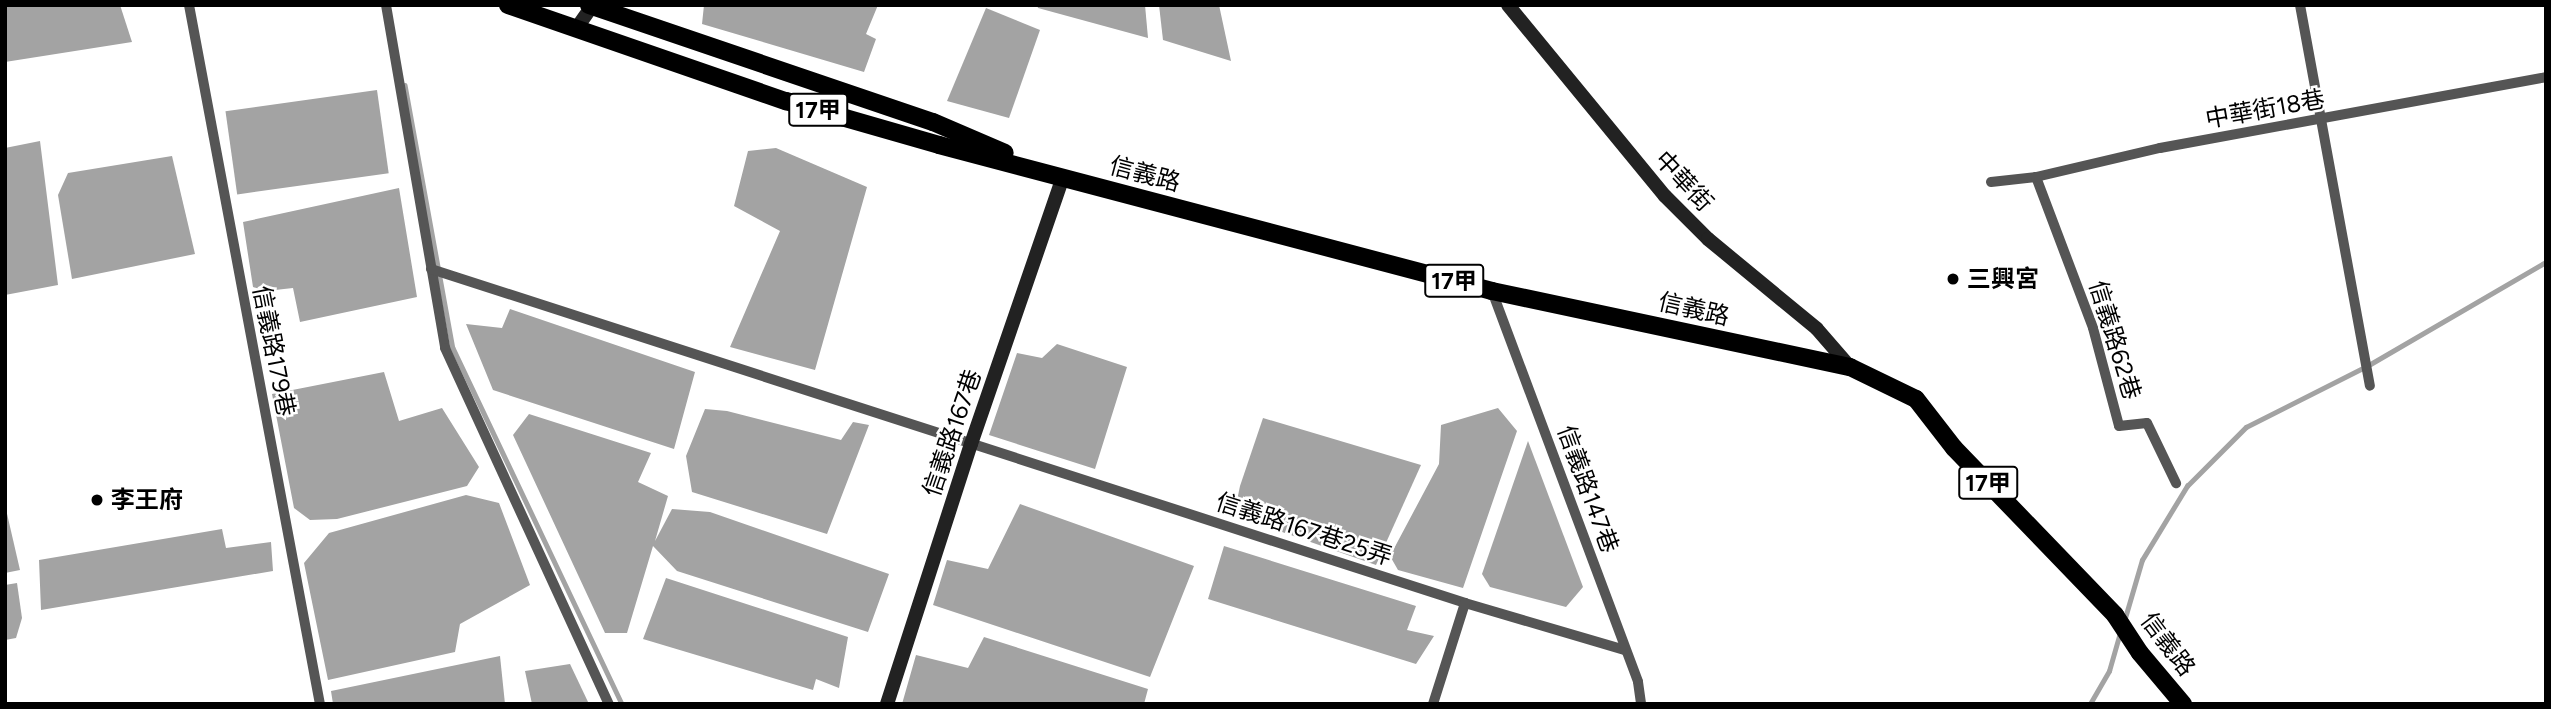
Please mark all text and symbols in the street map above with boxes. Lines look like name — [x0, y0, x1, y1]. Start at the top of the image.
street label: 中華街18巷 — [2203, 84, 2327, 134]
road number: 17甲 — [788, 90, 848, 130]
street label: 中華街 — [1649, 145, 1719, 217]
street label: 信義路 — [1106, 151, 1184, 197]
road number: 17甲 — [1424, 262, 1484, 300]
place label: 三興宮 — [1967, 265, 2039, 293]
marker: 三興宮 — [1945, 271, 1961, 287]
street label: 信義路62巷 — [2083, 277, 2147, 403]
street label: 信義路179巷 — [247, 283, 301, 419]
street label: 信義路 — [1656, 287, 1732, 331]
street label: 信義路167巷 — [917, 366, 987, 500]
street label: 信義路147巷 — [1552, 421, 1624, 557]
road number: 17甲 — [1958, 463, 2018, 503]
place label: 李王府 — [111, 486, 183, 514]
street label: 信義路167巷25弄 — [1212, 487, 1396, 571]
marker: 李王府 — [89, 492, 105, 508]
street label: 信義路 — [2135, 607, 2201, 681]

